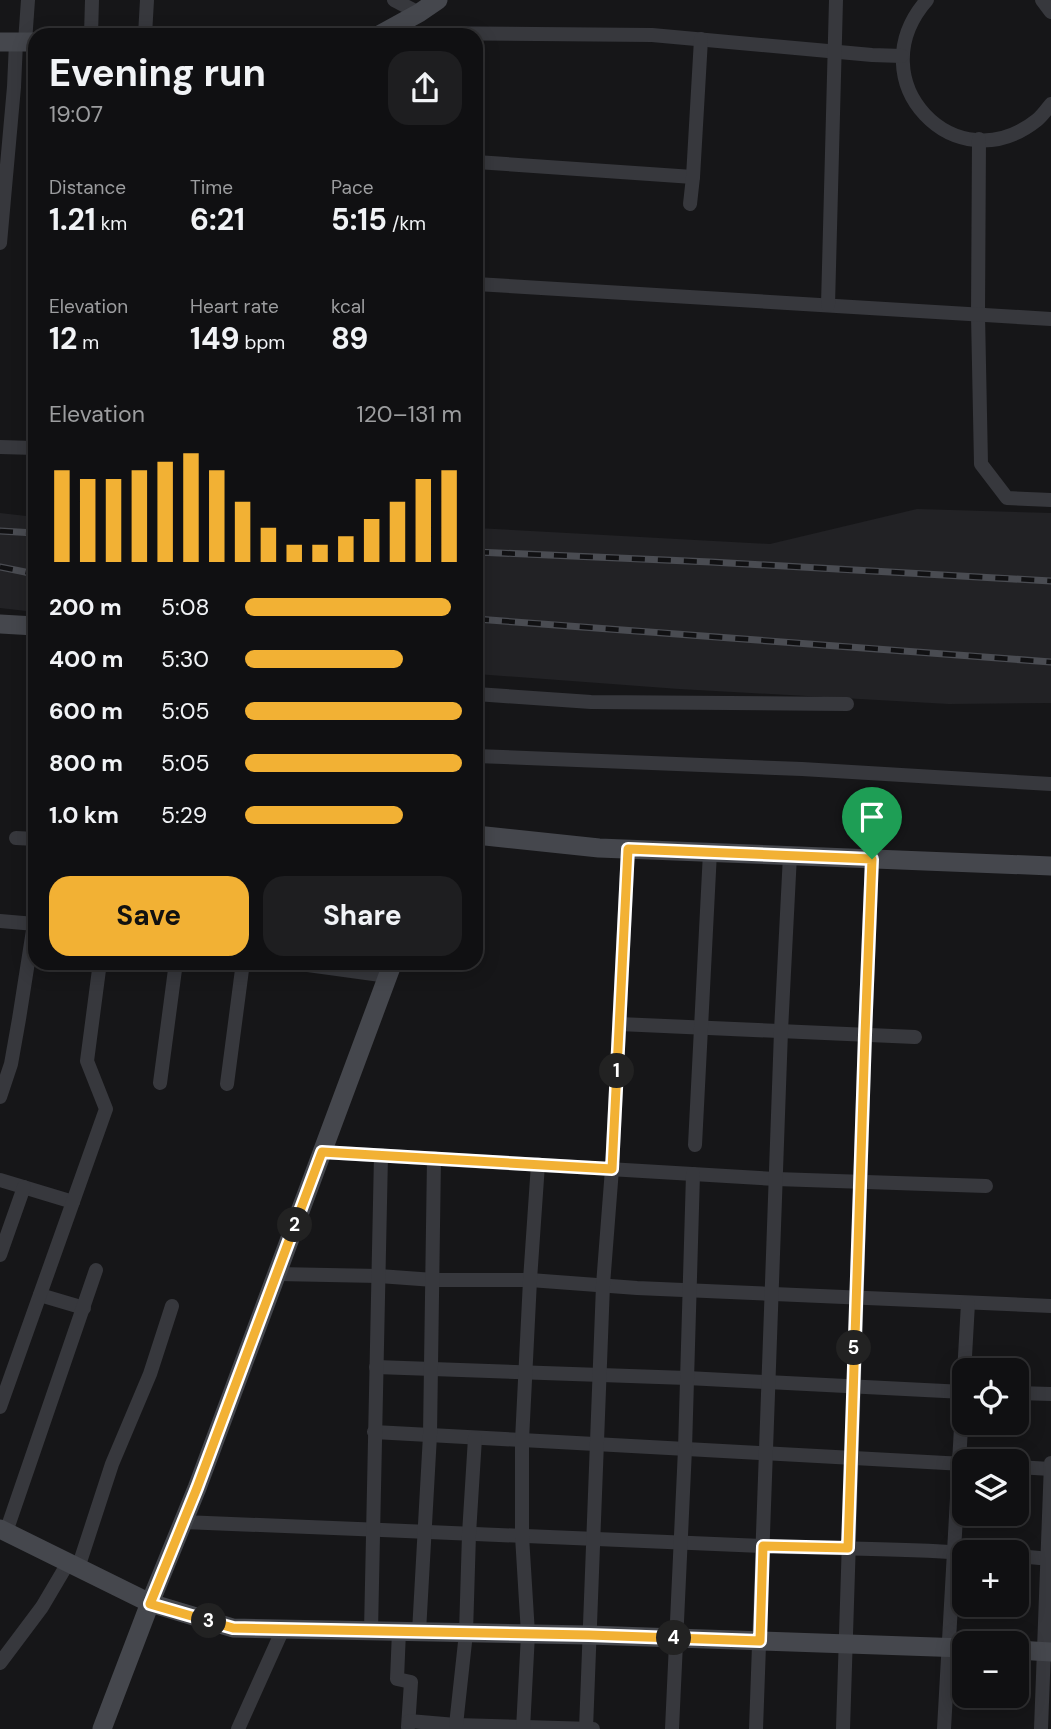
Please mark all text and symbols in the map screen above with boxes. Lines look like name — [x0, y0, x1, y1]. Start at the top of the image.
text: Evening run — [49, 48, 266, 98]
button: share — [388, 51, 462, 125]
text: 19:07 — [49, 99, 103, 129]
text: Distance — [49, 175, 126, 200]
text: Time — [190, 175, 233, 200]
text: Pace — [331, 175, 374, 200]
text: 1.21 — [49, 200, 96, 239]
text: 6:21 — [190, 200, 245, 239]
text: 5:15 — [331, 200, 387, 239]
text: km — [96, 211, 127, 236]
text: /km — [387, 211, 426, 236]
text: Elevation — [49, 294, 128, 319]
text: Heart rate — [190, 294, 279, 319]
text: kcal — [331, 294, 365, 319]
text: 12 — [49, 319, 77, 358]
text: 149 — [190, 319, 239, 358]
text: 89 — [331, 319, 368, 358]
text: m — [77, 330, 99, 355]
text: bpm — [239, 330, 285, 355]
text: Elevation — [49, 399, 145, 429]
text: 120–131 m — [357, 399, 462, 429]
text: 200 m — [49, 592, 122, 622]
text: 5:08 — [161, 592, 209, 622]
text: 400 m — [49, 644, 123, 674]
text: 5:30 — [161, 644, 209, 674]
text: 600 m — [49, 696, 123, 726]
text: 5:05 — [161, 696, 209, 726]
text: 800 m — [49, 748, 123, 778]
text: 5:05 — [161, 748, 209, 778]
pin — [842, 787, 902, 859]
icon: arrive — [853, 798, 891, 836]
text: 1.0 km — [49, 800, 119, 830]
text: 5:29 — [161, 800, 207, 830]
button: Save — [49, 876, 249, 956]
button: Share — [263, 876, 462, 956]
pin: 1 — [600, 1054, 634, 1088]
text: 1 — [613, 1058, 620, 1083]
pin: 2 — [278, 1208, 312, 1242]
text: 2 — [289, 1212, 300, 1237]
pin: 5 — [836, 1330, 872, 1366]
text: 5 — [848, 1335, 859, 1360]
map controls — [952, 1358, 1029, 1708]
button: locate — [952, 1358, 1029, 1435]
button: layers — [952, 1449, 1029, 1526]
button: + — [952, 1540, 1029, 1617]
pin: 3 — [192, 1604, 227, 1638]
text: 3 — [203, 1608, 214, 1633]
pin: 4 — [656, 1620, 692, 1656]
text: 4 — [667, 1625, 680, 1650]
button: − — [952, 1631, 1029, 1708]

